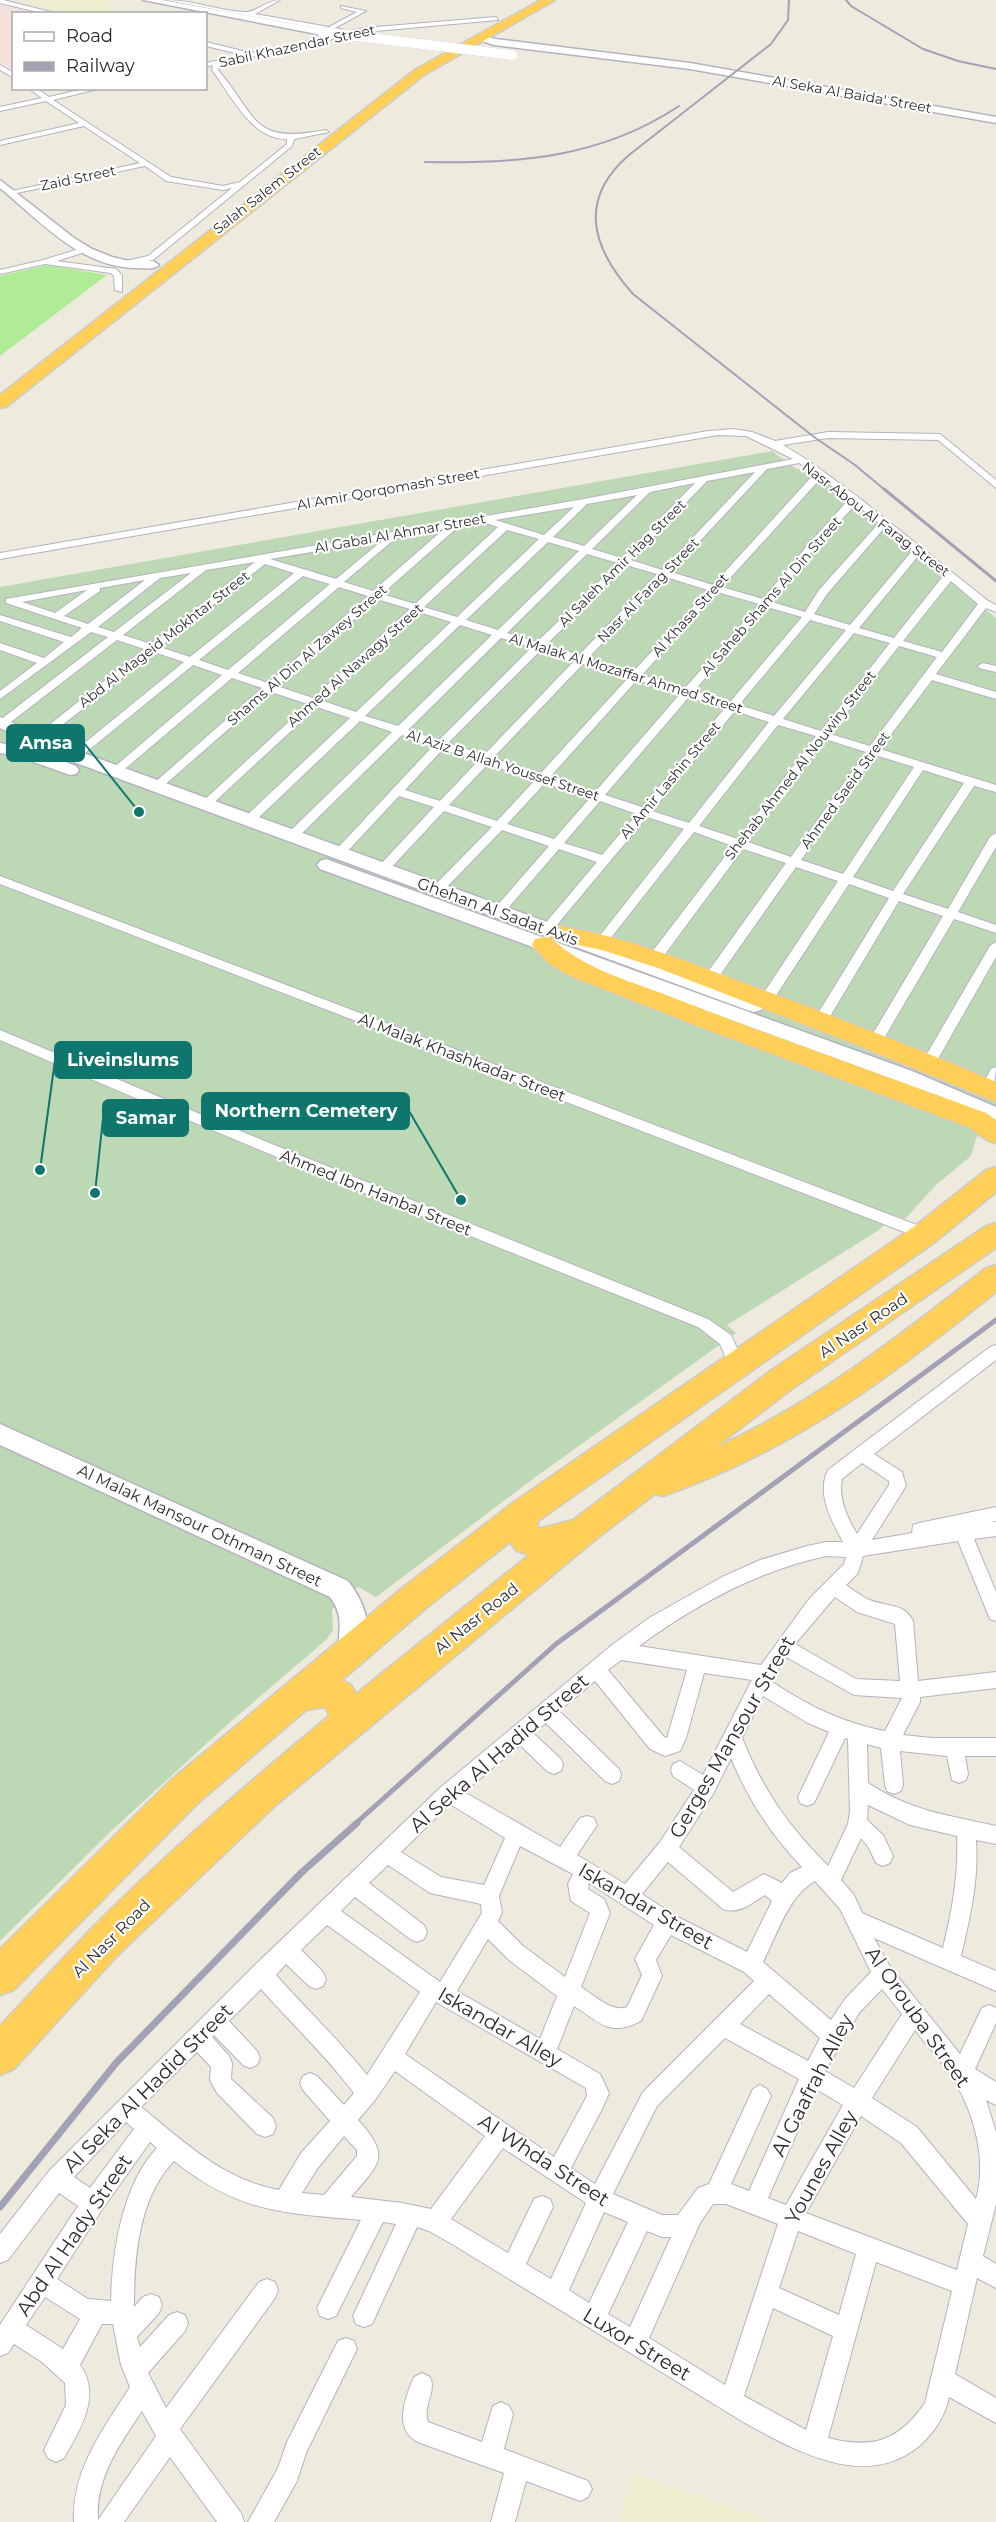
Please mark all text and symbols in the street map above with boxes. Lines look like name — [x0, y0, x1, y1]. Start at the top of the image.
legend — [12, 12, 207, 90]
street label: Sabil Khazendar Street — [217, 21, 377, 71]
text: Road — [66, 25, 113, 47]
text: Railway — [66, 55, 135, 77]
street label: Al Seka Al Baida' Street — [771, 71, 933, 117]
street label: Salah Salem Street — [209, 142, 325, 238]
street label: Zaid Street — [39, 161, 118, 195]
street label: Nasr Abou Al Farag Street — [799, 458, 954, 581]
street label: Al Amir Qorqomash Street — [295, 464, 481, 514]
street label: Al Saleh Amir Hag Street — [555, 495, 690, 630]
street label: Al Gabal Al Ahmar Street — [313, 509, 487, 557]
street label: Al Saheb Shams Al Din Street — [697, 512, 845, 679]
street label: Nasr Al Farag Street — [593, 534, 703, 646]
street label: Abd Al Mageid Mokhtar Street — [75, 566, 253, 711]
street label: Al Khasa Street — [648, 569, 732, 661]
street label: Shams Al Din Al Zawey Street — [223, 580, 391, 729]
street label: Ahmed Al Nawagy Street — [283, 599, 427, 731]
street label: Al Malak Al Mozaffar Ahmed Street — [507, 629, 745, 717]
street label: Shehab Ahmed Al Nouwiry Street — [720, 666, 880, 863]
street label: Al Amir Lashin Street — [616, 718, 724, 842]
callout: Amsa — [7, 725, 84, 761]
street label: Al Aziz B Allah Youssef Street — [404, 725, 602, 805]
street label: Ahmed Saeid Street — [796, 728, 894, 852]
text: Amsa — [18, 732, 73, 754]
street label: Ghehan Al Sadat Axis — [415, 873, 581, 950]
street label: Al Malak Khashkadar Street — [355, 1009, 569, 1106]
callout: Liveinslums — [55, 1042, 191, 1078]
text: Liveinslums — [67, 1049, 179, 1071]
callout: Northern Cemetery — [202, 1093, 409, 1129]
callout: Samar — [103, 1100, 188, 1136]
text: Northern Cemetery — [214, 1100, 398, 1122]
text: Samar — [116, 1107, 176, 1129]
street label: Ahmed Ibn Hanbal Street — [277, 1145, 475, 1240]
street label: Al Nasr Road — [815, 1289, 911, 1362]
street label: Al Malak Mansour Othman Street — [75, 1460, 325, 1591]
street label: Al Nasr Road — [430, 1579, 522, 1658]
street label: Gerges Mansour Street — [664, 1631, 800, 1843]
street label: Al Seka Al Hadid Street — [405, 1669, 593, 1837]
street label: Iskandar Street — [574, 1858, 718, 1954]
street label: Al Nasr Road — [68, 1895, 154, 1981]
street label: Al Orouba Street — [860, 1942, 976, 2092]
street label: Iskandar Alley — [434, 1982, 566, 2072]
street label: Al Seka Al Hadid Street — [58, 1998, 238, 2178]
street label: Al Gaafrah Alley — [766, 2010, 858, 2160]
street label: Younes Alley — [780, 2106, 862, 2228]
street label: Al Whda Street — [474, 2109, 614, 2211]
street label: Abd Al Hady Street — [11, 2150, 137, 2320]
street label: Luxor Street — [579, 2302, 695, 2386]

